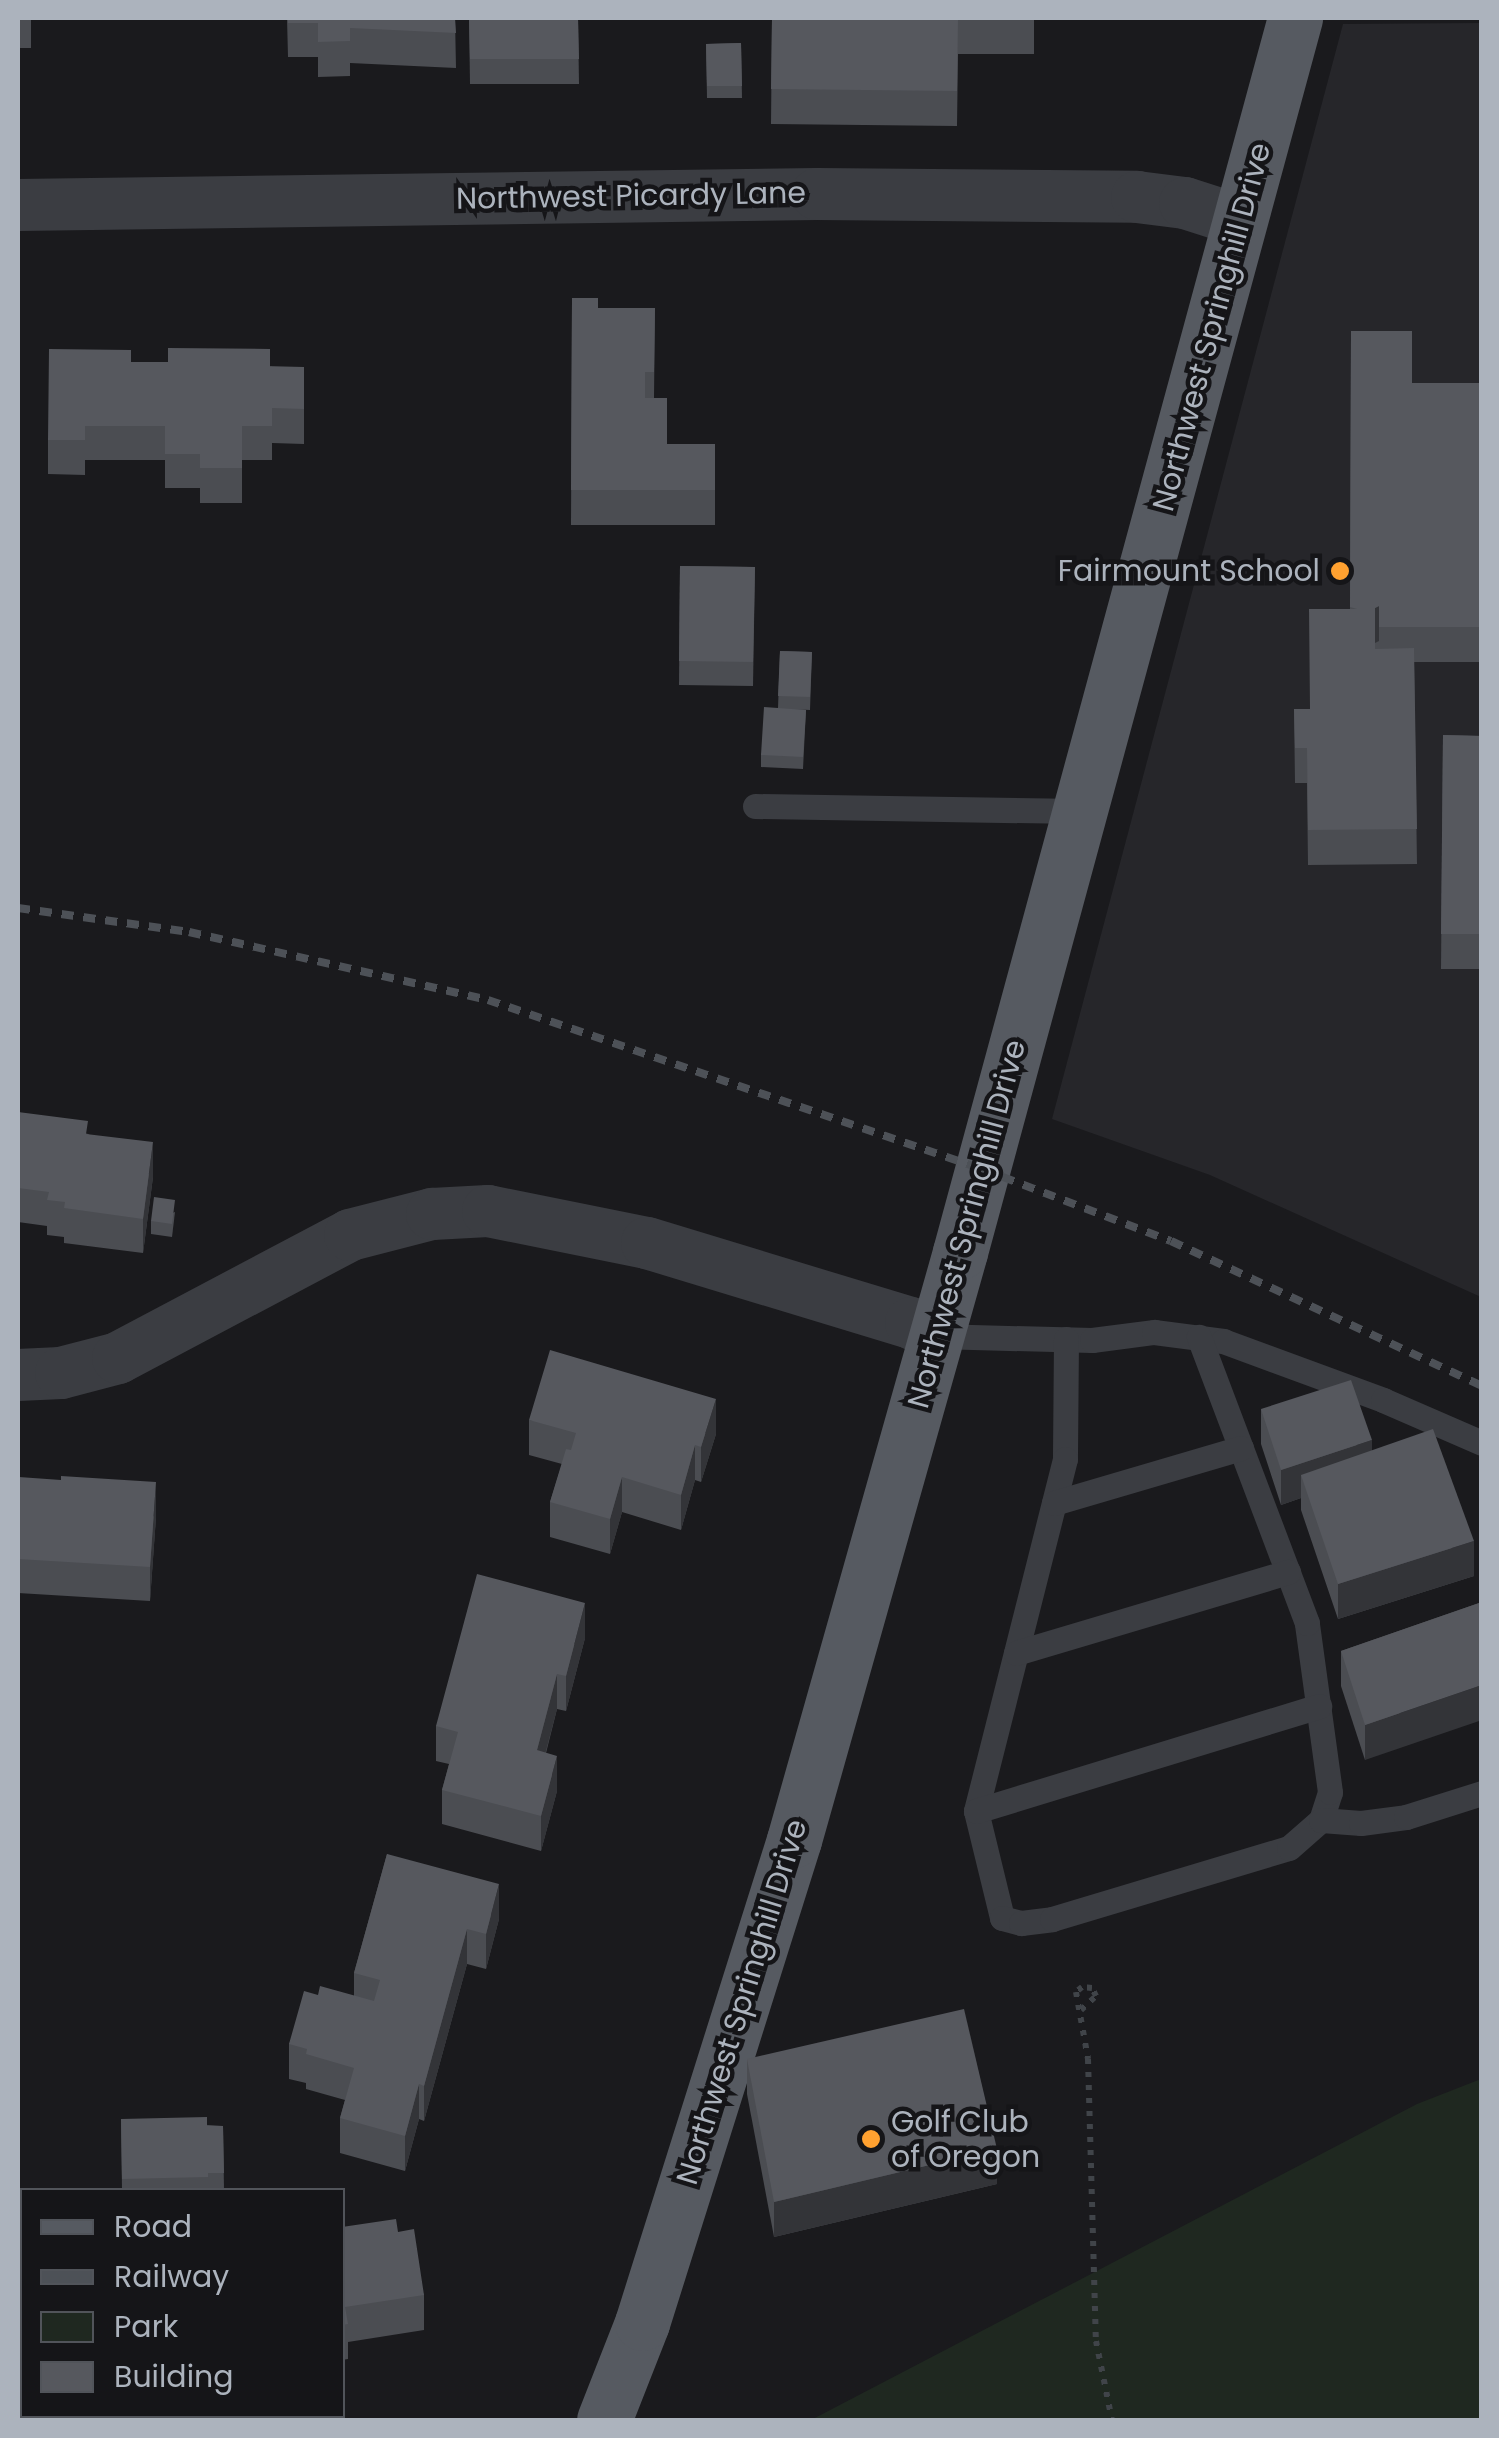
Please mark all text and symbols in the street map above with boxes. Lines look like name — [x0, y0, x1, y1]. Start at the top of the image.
street label: Northwest Springhill Drive — [1145, 139, 1279, 515]
street label: Northwest Picardy Lane — [456, 175, 806, 217]
place label: Fairmount School — [1058, 553, 1320, 589]
marker: Fairmount School — [1329, 560, 1351, 582]
street label: Northwest Springhill Drive — [900, 1036, 1034, 1412]
street label: Northwest Springhill Drive — [669, 1815, 815, 2189]
place label: Golf Club of Oregon — [891, 2104, 1040, 2174]
marker: Golf Club of Oregon — [860, 2128, 882, 2150]
legend — [20, 2188, 345, 2418]
text: Road — [114, 2205, 192, 2248]
text: Railway — [114, 2255, 229, 2298]
text: Park — [114, 2305, 178, 2348]
text: Building — [114, 2355, 234, 2398]

